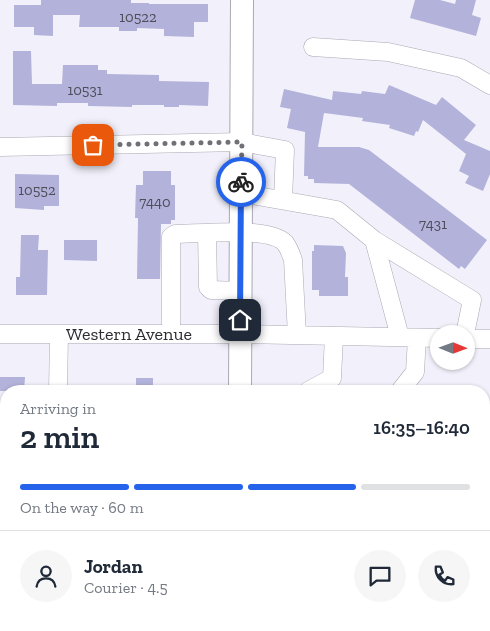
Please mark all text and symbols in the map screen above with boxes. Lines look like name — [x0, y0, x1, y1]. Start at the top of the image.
house number: 10522 — [119, 8, 157, 26]
house number: 10531 — [67, 81, 103, 99]
pin — [72, 124, 114, 166]
icon: bag — [79, 131, 107, 159]
courier — [216, 157, 266, 207]
icon: bike — [227, 168, 255, 196]
house number: 10552 — [18, 181, 56, 199]
house number: 7440 — [139, 193, 171, 211]
house number: 7431 — [419, 215, 447, 233]
pin — [219, 299, 261, 341]
icon: home — [226, 306, 254, 334]
street label: Western Avenue — [66, 323, 192, 345]
north arrow — [430, 325, 475, 370]
map controls — [430, 325, 475, 370]
text: Arriving in — [20, 399, 96, 418]
text: 16:35–16:40 — [373, 416, 470, 439]
text: 2 min — [20, 418, 99, 456]
text: On the way · 60 m — [20, 498, 144, 517]
button: person — [20, 550, 72, 602]
button: chat — [354, 550, 406, 602]
button: phone — [418, 550, 470, 602]
text: Jordan — [84, 555, 143, 578]
text: Courier · 4.5 — [84, 578, 168, 597]

